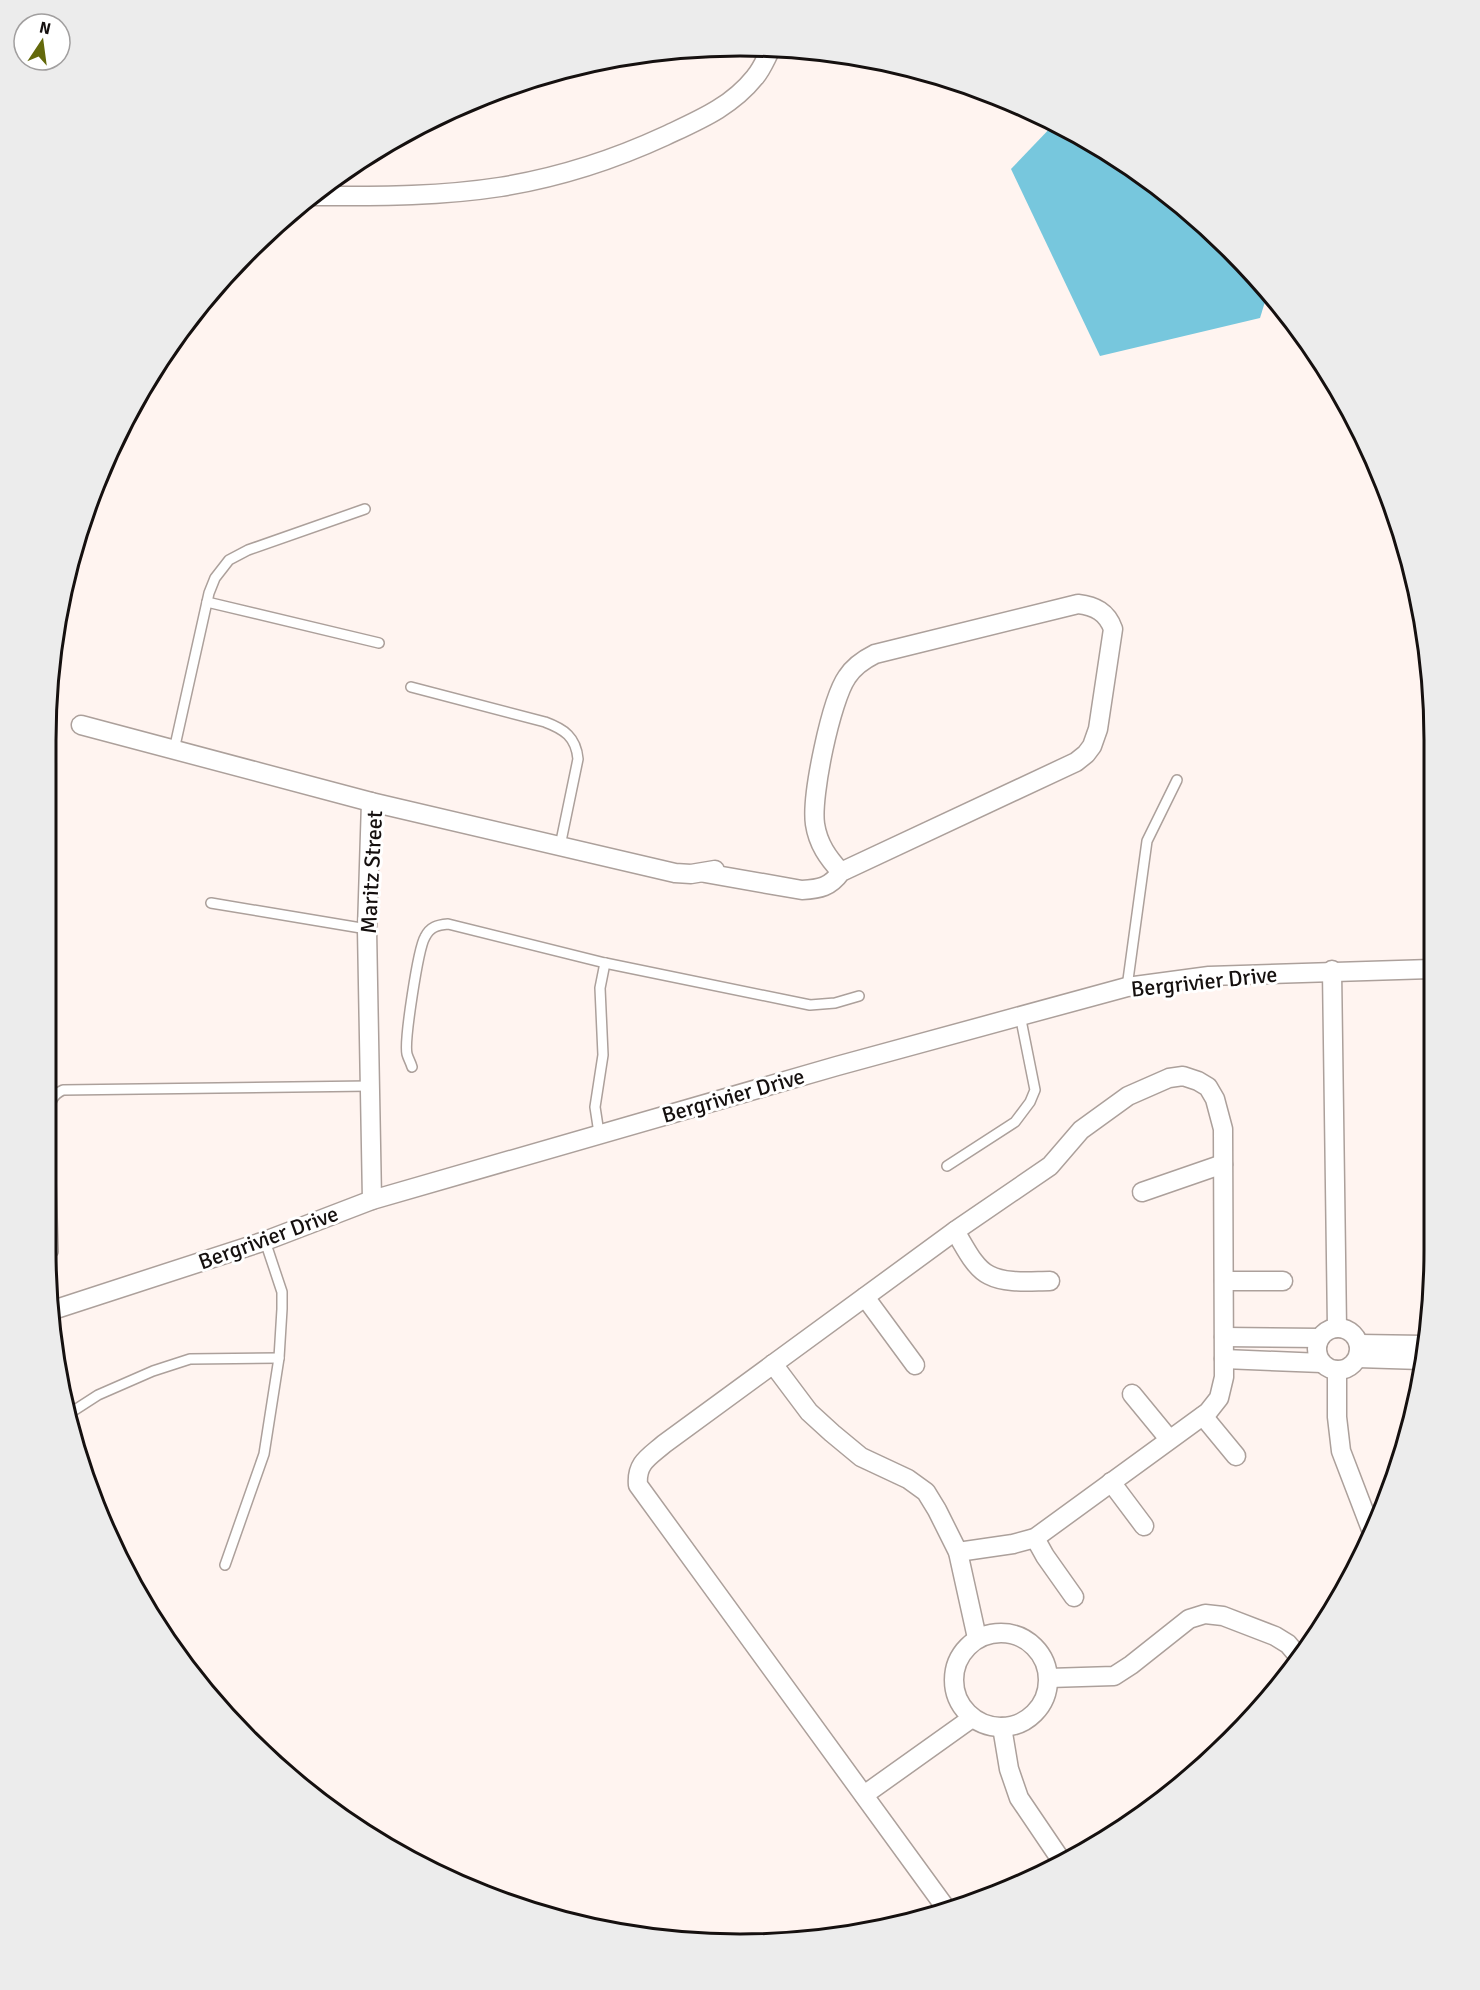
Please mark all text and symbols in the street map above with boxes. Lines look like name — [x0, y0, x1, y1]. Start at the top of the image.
north arrow — [12, 12, 72, 72]
text: N — [37, 17, 53, 39]
street label: Maritz Street — [355, 809, 388, 934]
street label: Bergrivier Drive — [1130, 960, 1279, 1003]
street label: Bergrivier Drive — [659, 1062, 807, 1129]
street label: Bergrivier Drive — [195, 1200, 342, 1275]

